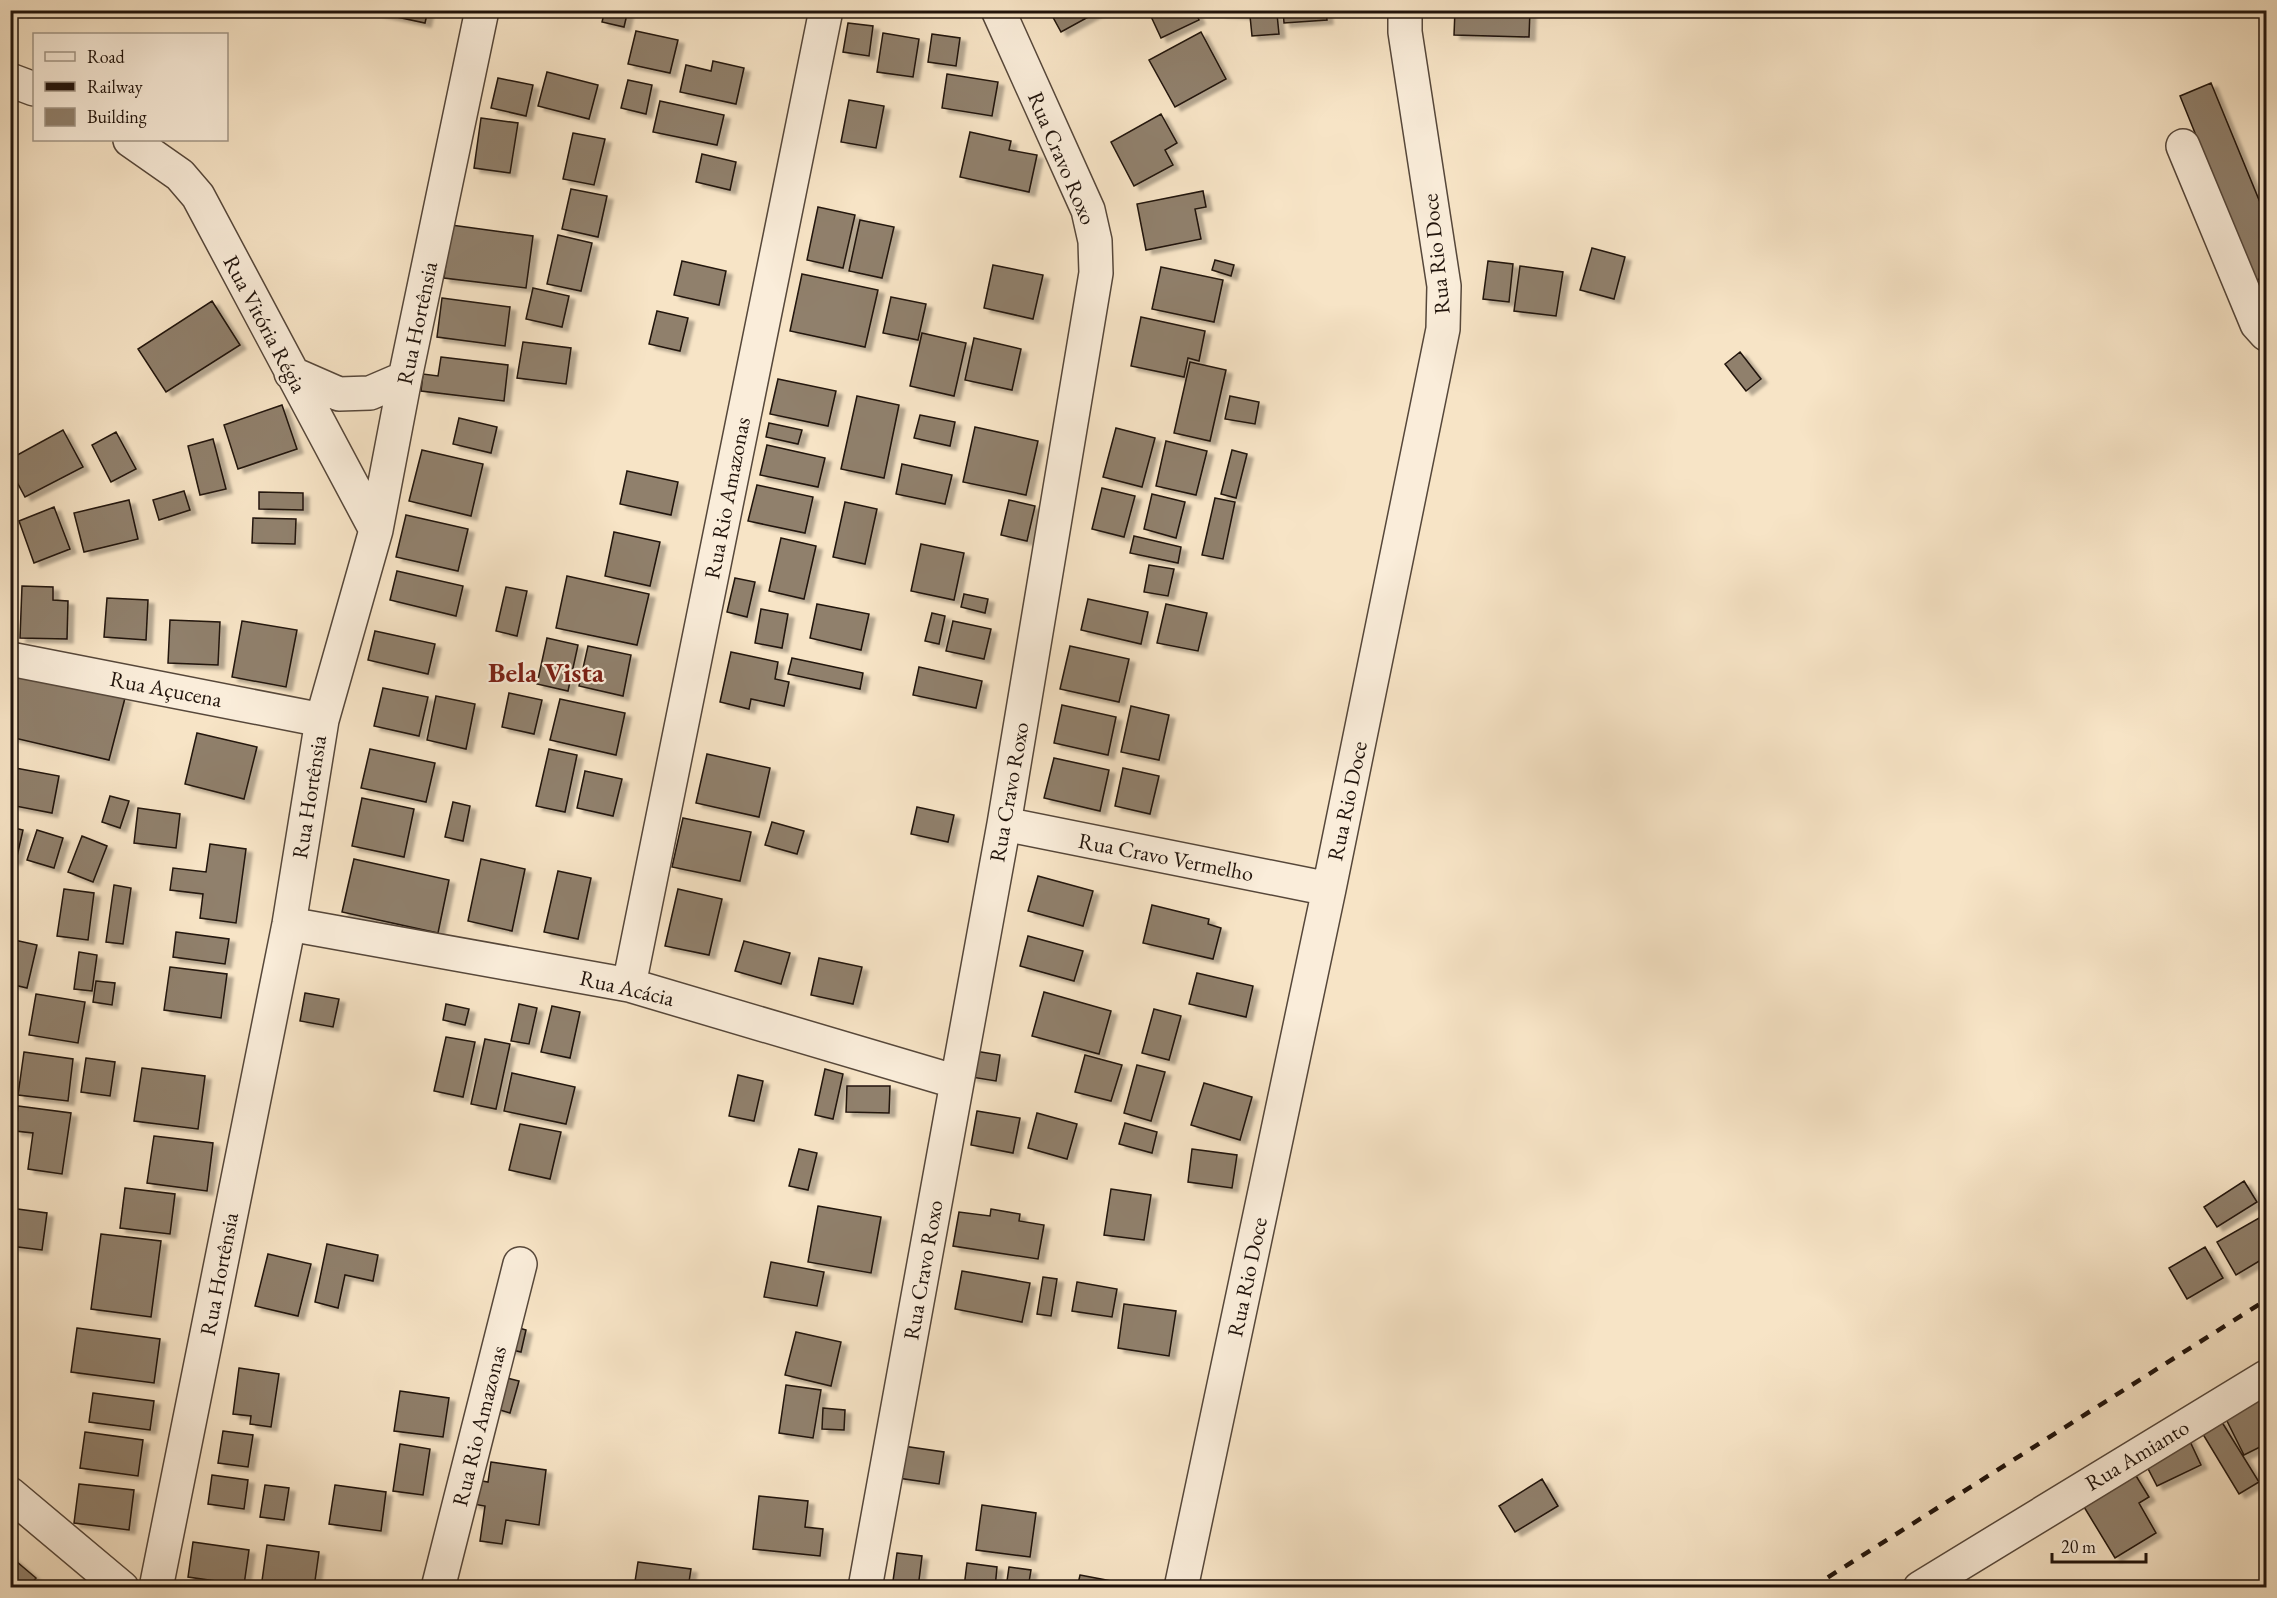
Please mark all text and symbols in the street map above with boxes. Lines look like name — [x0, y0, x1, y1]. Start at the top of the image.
legend — [33, 33, 228, 141]
text: Road — [87, 45, 126, 68]
text: Railway — [87, 75, 143, 98]
street label: Rua Cravo Roxo — [1021, 87, 1103, 229]
text: Building — [87, 105, 147, 128]
street label: Rua Rio Doce — [1415, 192, 1457, 316]
street label: Rua Vitória Régia — [217, 250, 314, 398]
street label: Rua Hortênsia — [390, 259, 444, 387]
street label: Rua Rio Amazonas — [697, 415, 757, 581]
district label: Bela Vista — [488, 654, 605, 690]
street label: Rua Açucena — [107, 664, 225, 714]
street label: Rua Cravo Roxo — [982, 720, 1036, 864]
street label: Rua Hortênsia — [285, 733, 333, 861]
street label: Rua Rio Doce — [1320, 738, 1374, 863]
street label: Rua Cravo Vermelho — [1076, 826, 1256, 888]
street label: Rua Acácia — [577, 963, 677, 1013]
street label: Rua Cravo Roxo — [896, 1198, 950, 1342]
street label: Rua Hortênsia — [193, 1210, 245, 1338]
street label: Rua Rio Doce — [1220, 1214, 1274, 1339]
street label: Rua Rio Amazonas — [445, 1343, 513, 1509]
street label: Rua Amianto — [2080, 1413, 2194, 1497]
scale bar — [2052, 1526, 2146, 1564]
text: 20 m — [2061, 1535, 2096, 1558]

